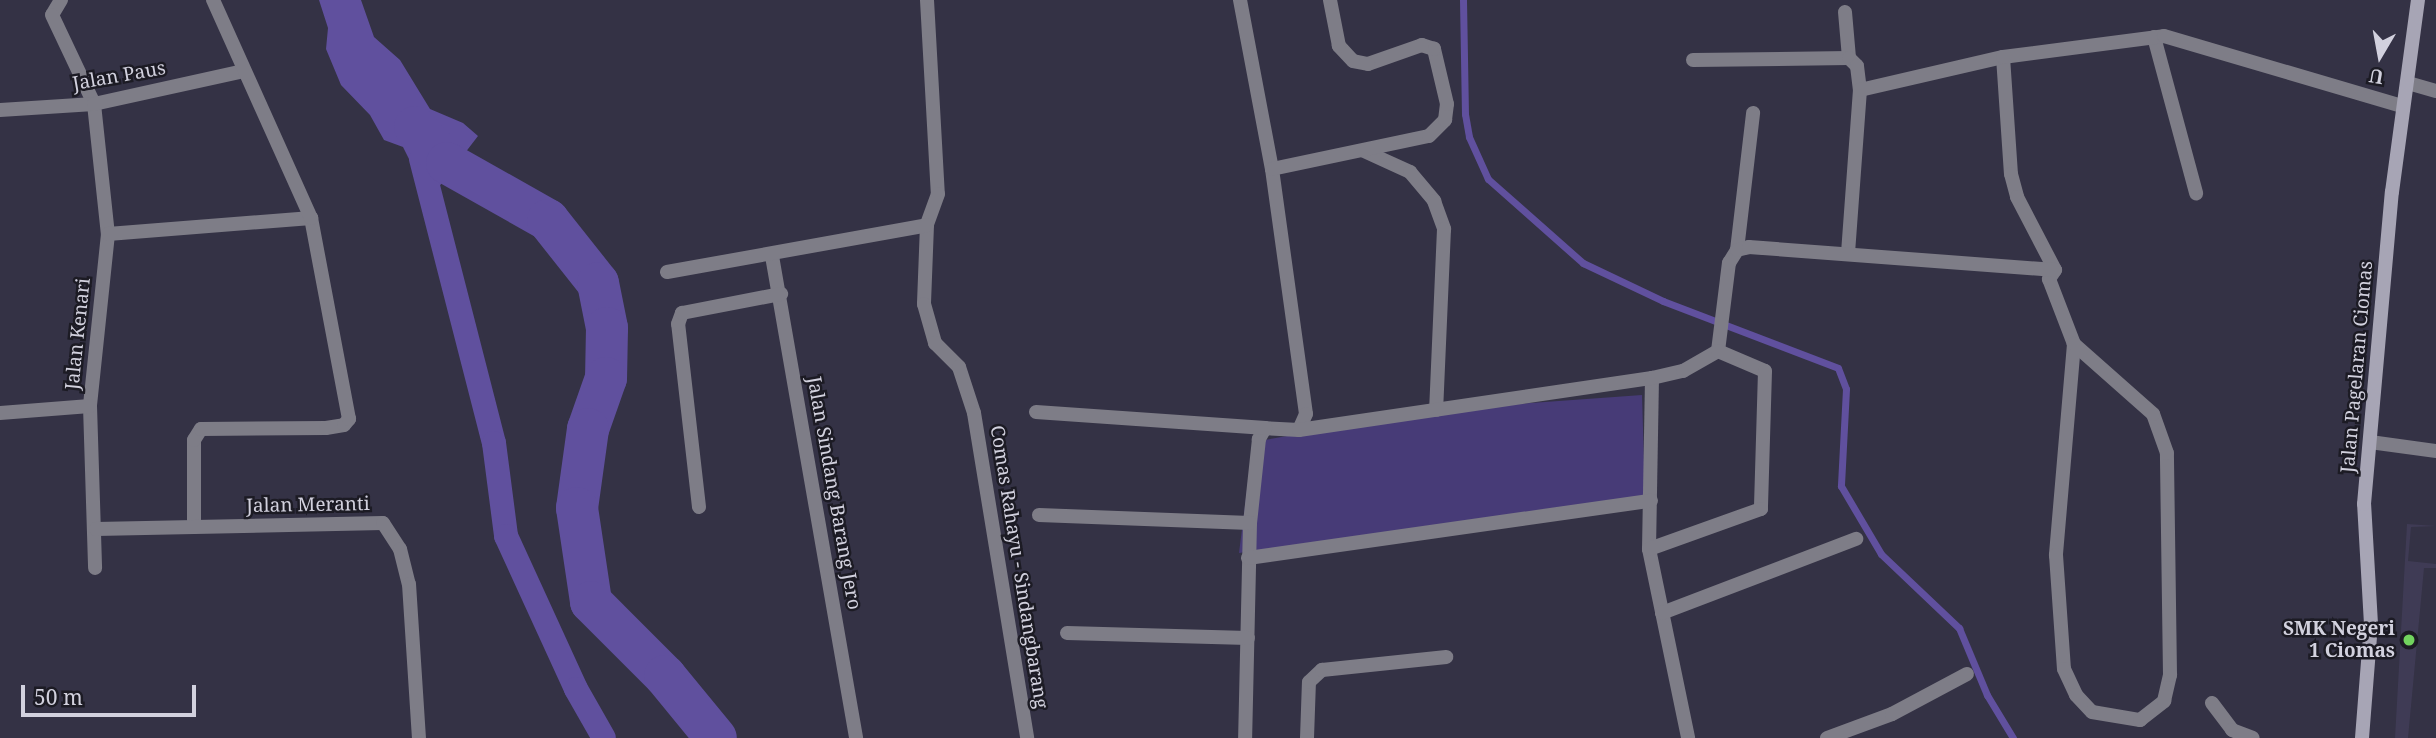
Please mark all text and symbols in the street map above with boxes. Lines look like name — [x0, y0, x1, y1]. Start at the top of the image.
north arrow — [2345, 21, 2415, 91]
street label: Jalan Paus — [71, 57, 167, 95]
text: U — [2367, 63, 2386, 91]
street label: Jalan Pagelaran Ciomas — [2336, 260, 2378, 474]
street label: Jalan Kenari — [61, 277, 95, 391]
street label: Jalan Sindang Barang Jero — [802, 375, 866, 611]
street label: Comas Rahayu - Sindangbarang — [985, 424, 1053, 710]
street label: Jalan Meranti — [246, 493, 370, 517]
place label: SMK Negeri 1 Ciomas — [2283, 618, 2395, 662]
marker: SMK Negeri 1 Ciomas — [2401, 632, 2417, 648]
scale bar — [24, 672, 200, 716]
text: 50 m — [34, 683, 83, 711]

